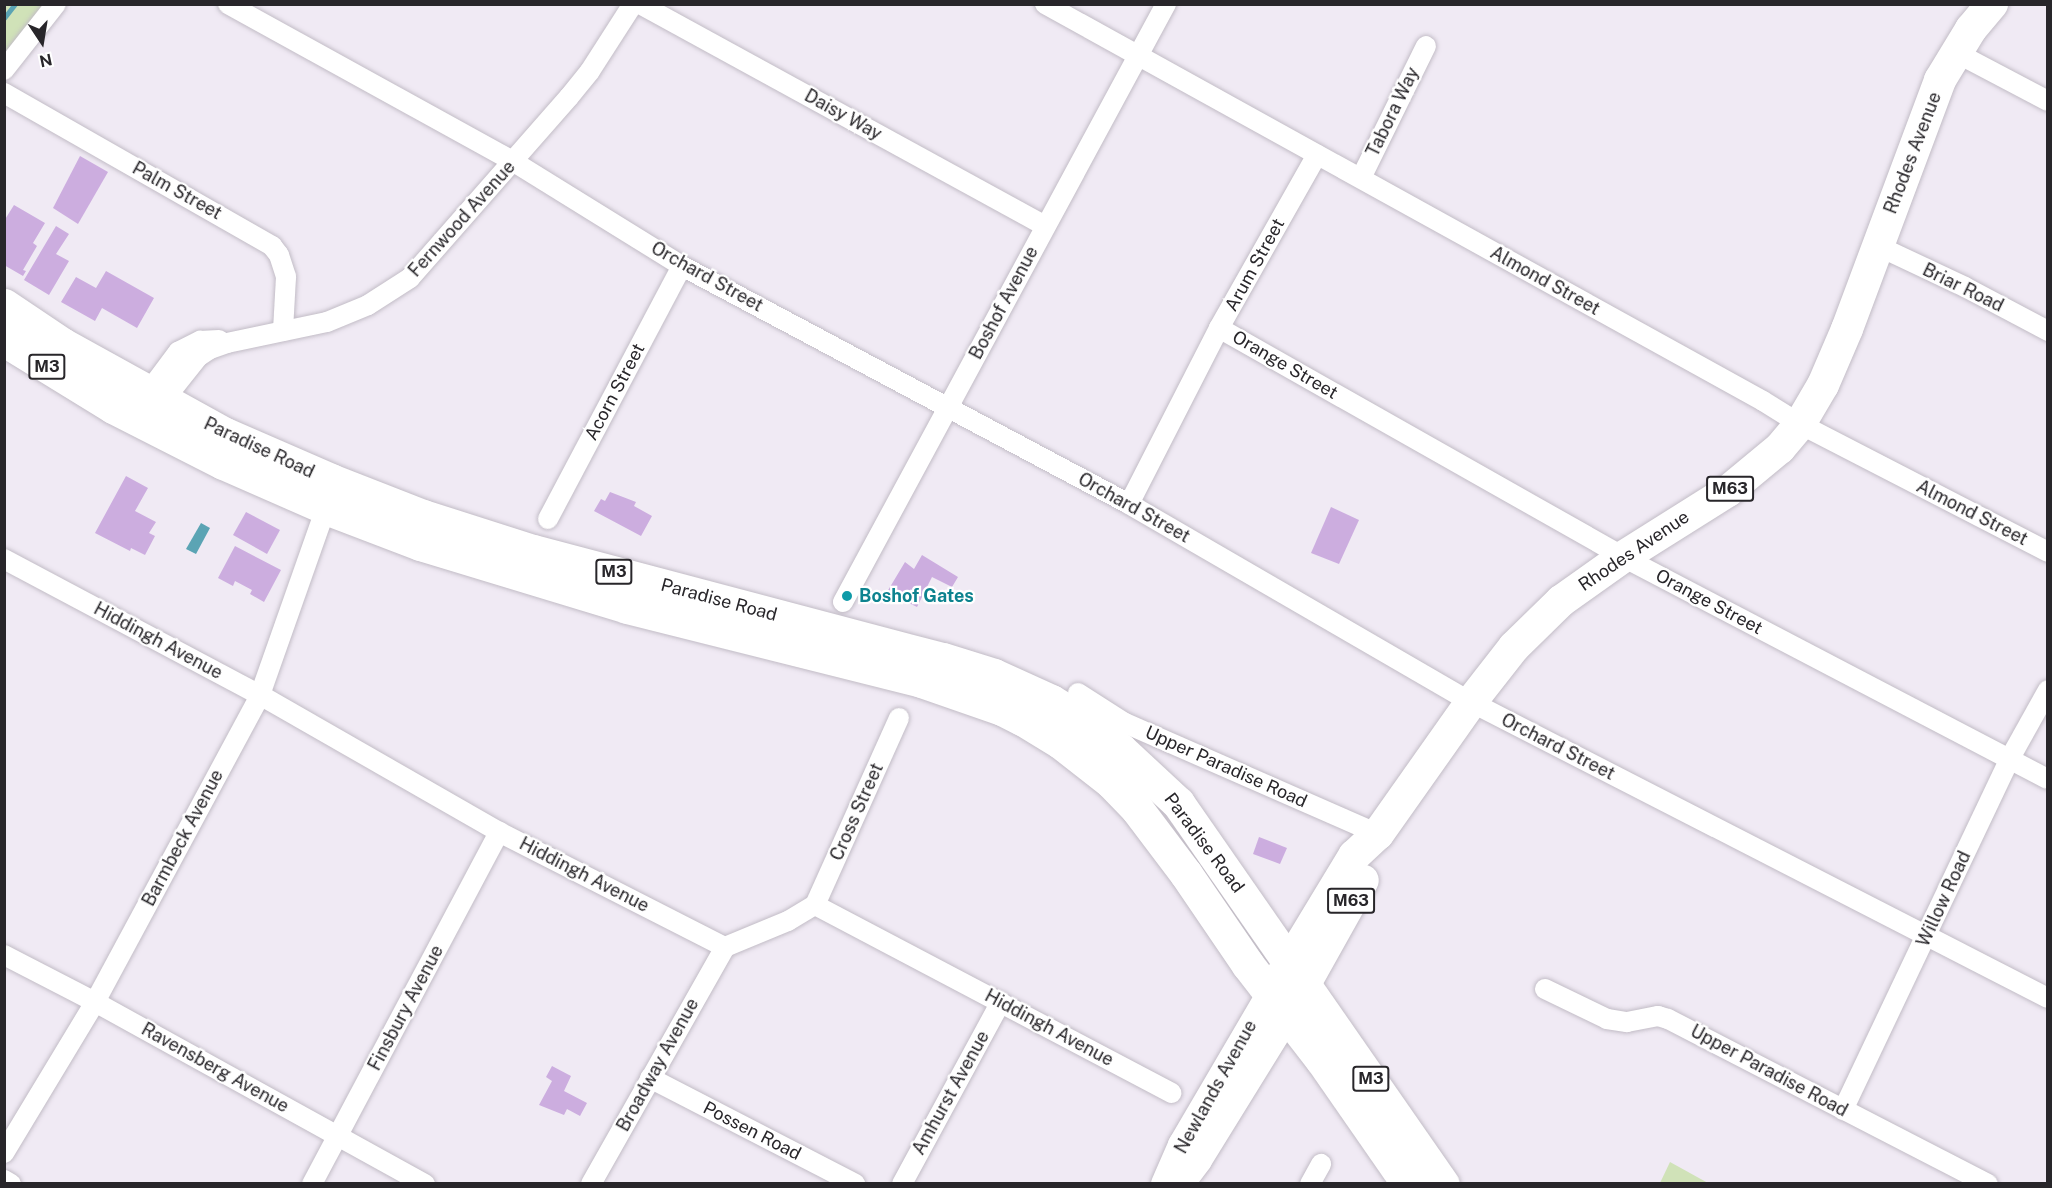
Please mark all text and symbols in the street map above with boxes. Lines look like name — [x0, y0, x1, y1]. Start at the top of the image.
north arrow — [12, 12, 72, 72]
text: N — [38, 50, 54, 71]
street label: Tabora Way — [1362, 64, 1424, 160]
street label: Daisy Way — [800, 85, 886, 145]
street label: Rhodes Avenue — [1880, 89, 1946, 217]
street label: Fernwood Avenue — [404, 156, 520, 282]
street label: Palm Street — [128, 158, 226, 224]
street label: Arum Street — [1221, 215, 1289, 315]
street label: Orchard Street — [647, 237, 767, 317]
street label: Almond Street — [1486, 242, 1604, 320]
street label: Boshof Avenue — [965, 243, 1043, 363]
street label: Briar Road — [1919, 259, 2007, 317]
street label: Orange Street — [1228, 326, 1342, 404]
street label: Acorn Street — [580, 340, 650, 444]
road number: M3 — [28, 354, 66, 380]
street label: Paradise Road — [200, 413, 318, 483]
street label: Orchard Street — [1074, 468, 1194, 548]
road number: M63 — [1706, 476, 1754, 502]
street label: Almond Street — [1913, 476, 2031, 550]
street label: Rhodes Avenue — [1575, 506, 1693, 596]
road number: M3 — [594, 559, 634, 585]
street label: Orange Street — [1652, 565, 1766, 639]
street label: Paradise Road — [658, 574, 780, 626]
place label: Boshof Gates — [859, 585, 974, 607]
marker: Boshof Gates — [840, 589, 854, 603]
street label: Hiddingh Avenue — [90, 598, 226, 684]
street label: Orchard Street — [1498, 709, 1618, 785]
street label: Upper Paradise Road — [1142, 722, 1310, 812]
street label: Cross Street — [826, 760, 888, 864]
street label: Barmbeck Avenue — [138, 766, 228, 910]
street label: Paradise Road — [1159, 789, 1249, 897]
street label: Hiddingh Avenue — [516, 833, 652, 917]
street label: Willow Road — [1912, 848, 1976, 950]
road number: M63 — [1327, 888, 1375, 914]
street label: Finsbury Avenue — [364, 942, 448, 1074]
street label: Hiddingh Avenue — [981, 985, 1117, 1071]
street label: Broadway Avenue — [612, 995, 704, 1135]
street label: Newlands Avenue — [1170, 1016, 1262, 1158]
street label: Ravensberg Avenue — [138, 1019, 292, 1117]
street label: Upper Paradise Road — [1687, 1020, 1851, 1122]
street label: Amhurst Avenue — [908, 1027, 994, 1159]
road number: M3 — [1352, 1066, 1390, 1092]
street label: Possen Road — [699, 1097, 805, 1165]

